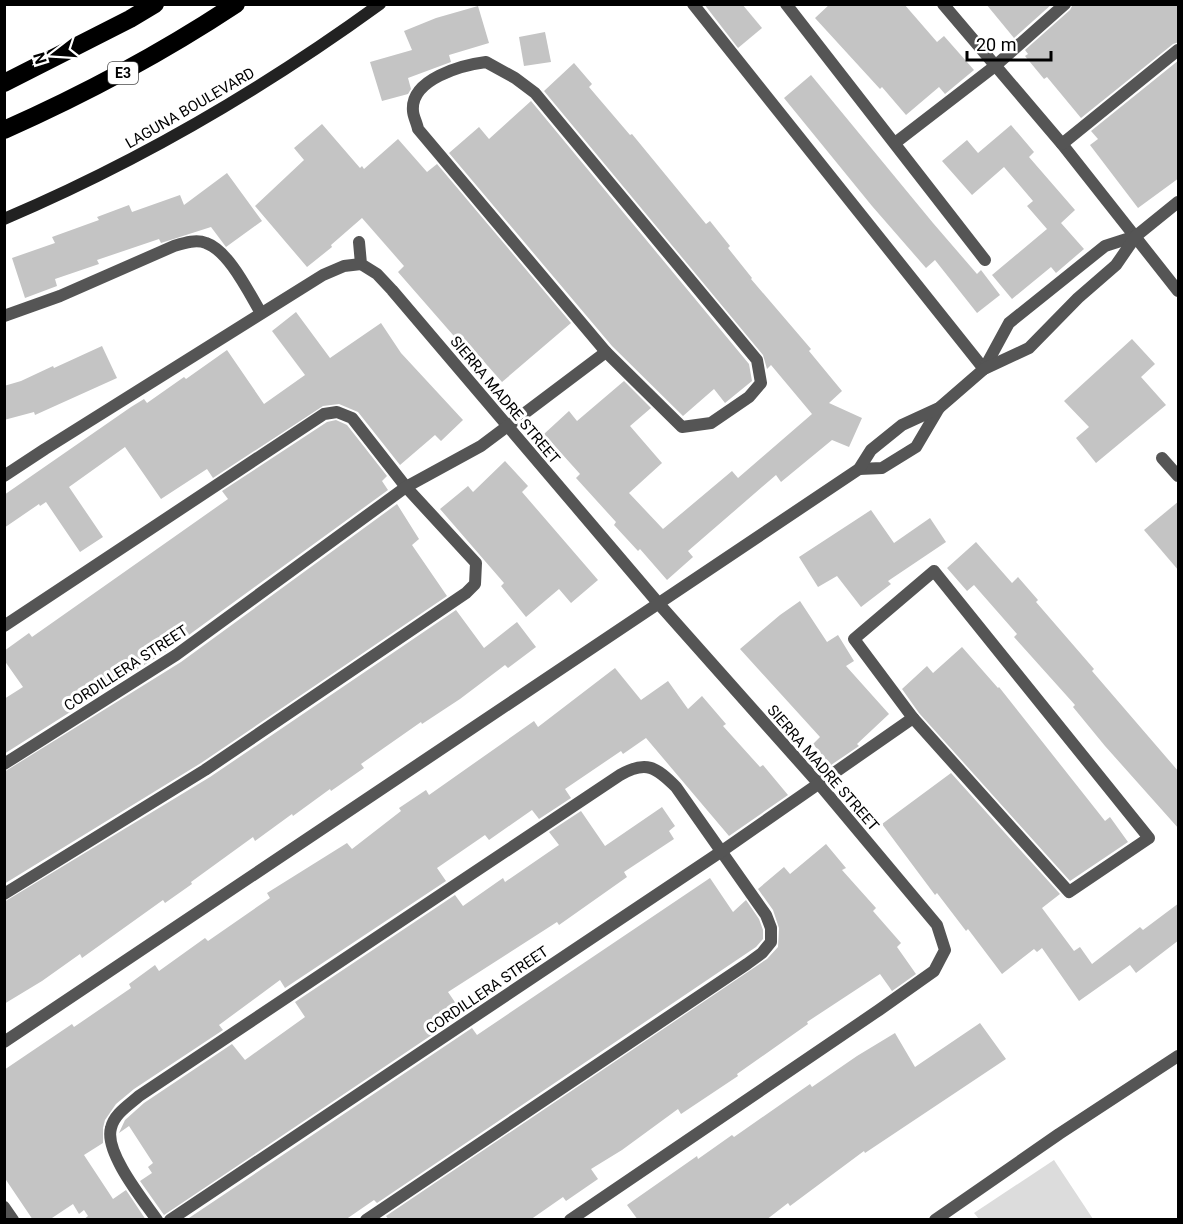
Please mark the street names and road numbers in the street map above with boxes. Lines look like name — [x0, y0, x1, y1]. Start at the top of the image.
road number: E3 — [108, 62, 138, 84]
street label: LAGUNA BOULEVARD — [122, 64, 258, 152]
street label: SIERRA MADRE STREET — [446, 333, 564, 468]
street label: CORDILLERA STREET — [61, 621, 191, 715]
street label: SIERRA MADRE STREET — [763, 701, 883, 835]
street label: CORDILLERA STREET — [422, 942, 552, 1038]

